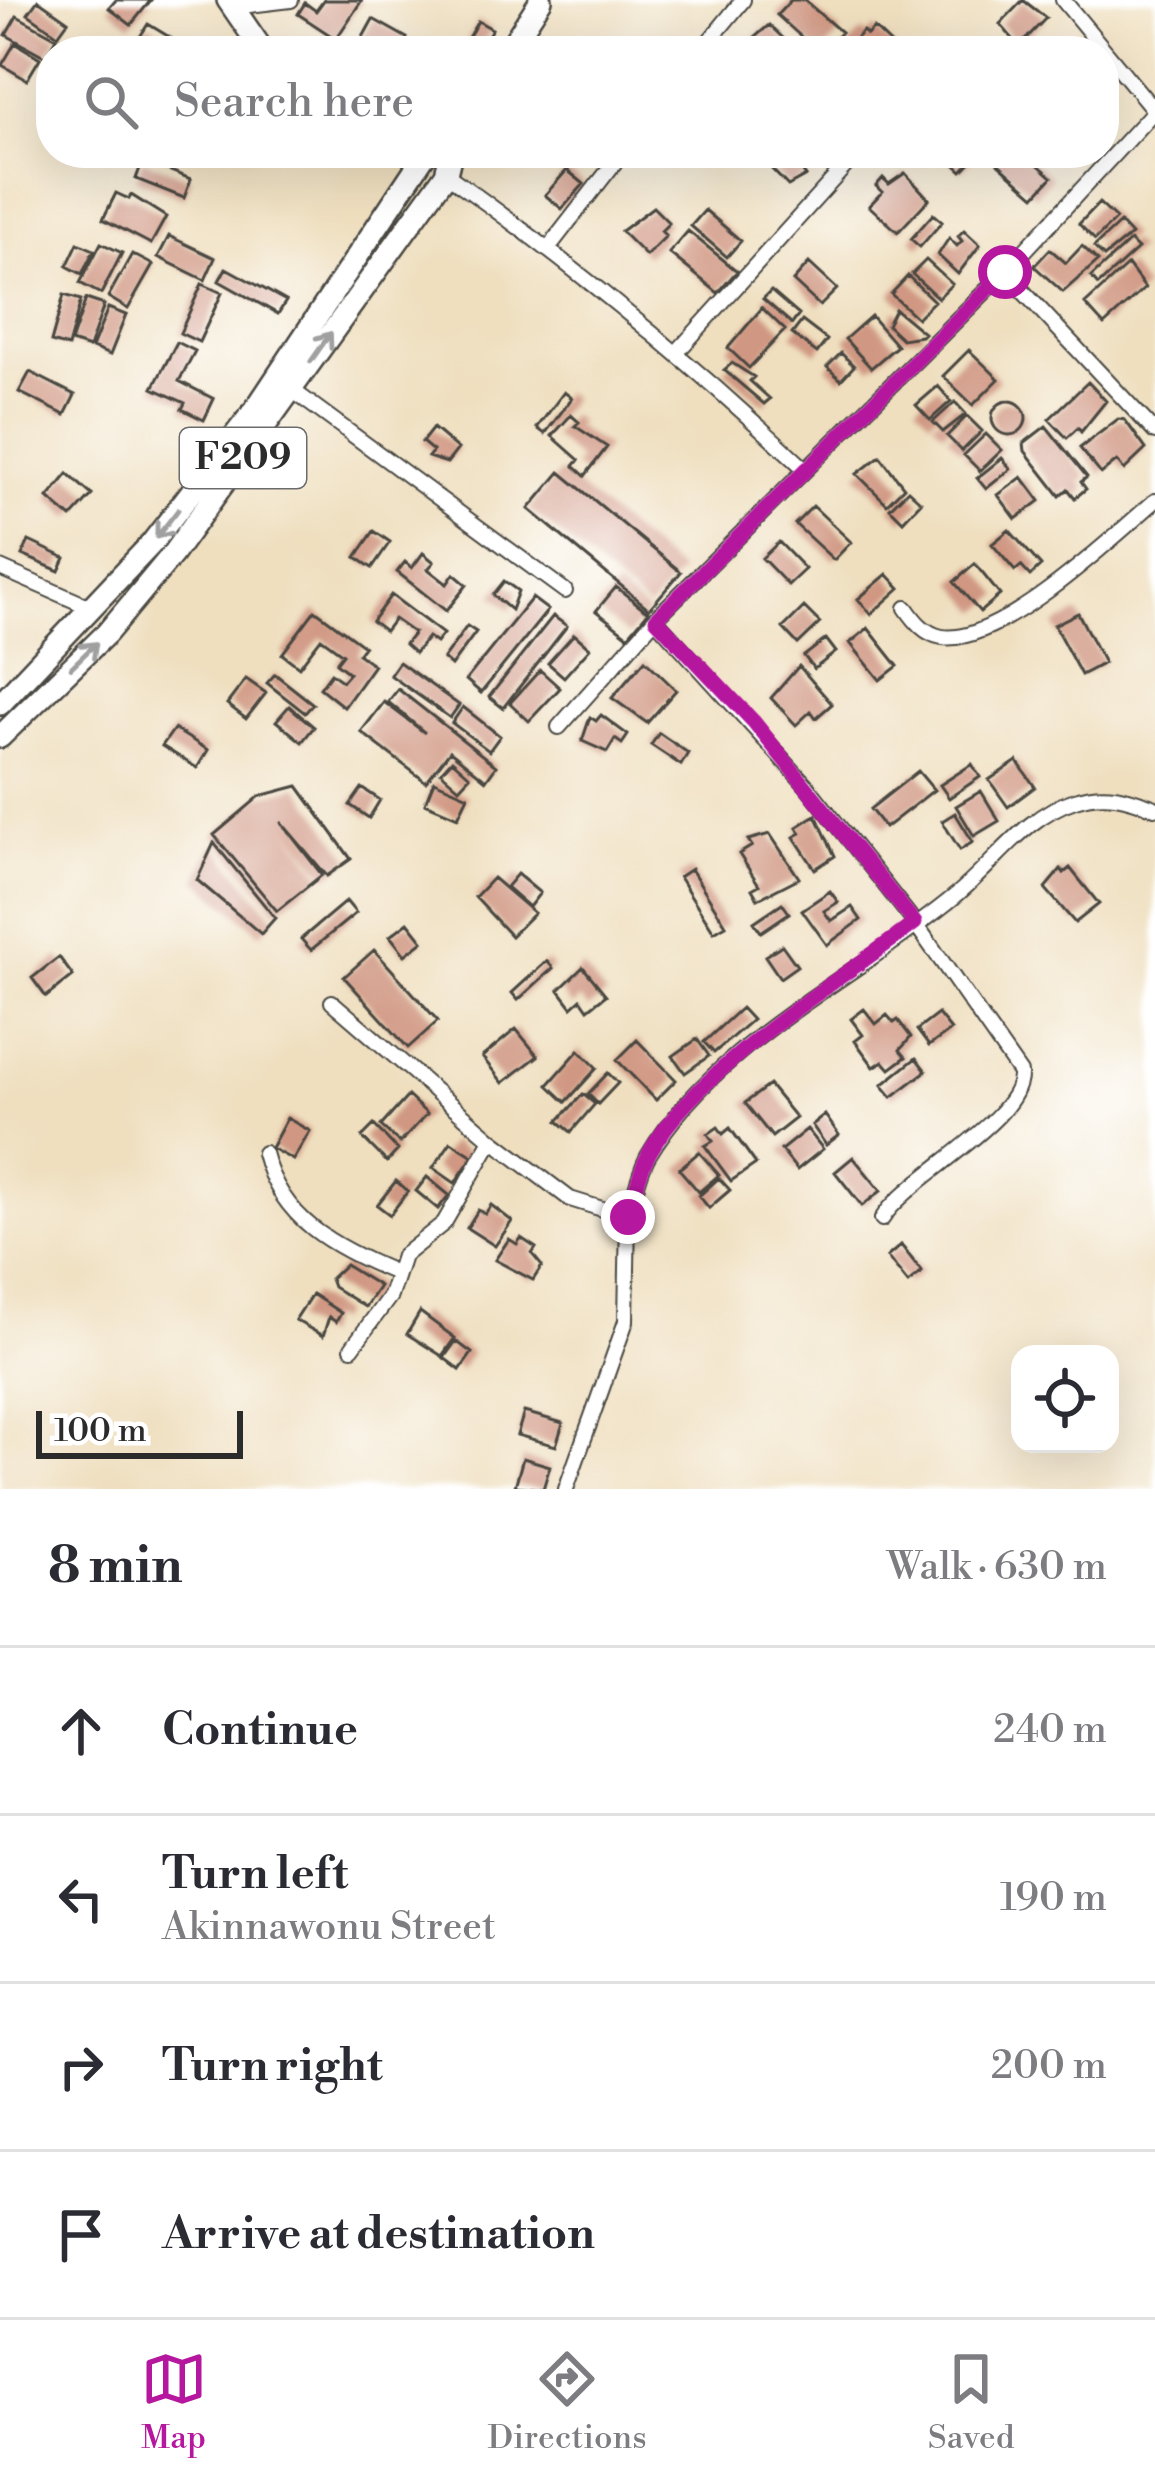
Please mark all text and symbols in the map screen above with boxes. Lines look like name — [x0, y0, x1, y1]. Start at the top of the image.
search box — [36, 36, 1119, 168]
icon: search — [78, 69, 144, 135]
text: Search here — [174, 74, 414, 131]
route start — [978, 245, 1032, 299]
one-way arrow — [309, 330, 334, 364]
road number: F209 — [180, 428, 306, 488]
one-way arrow — [155, 507, 180, 540]
one-way arrow — [69, 642, 98, 670]
route end — [601, 1190, 655, 1244]
map controls — [1011, 1345, 1119, 1453]
button: locate — [1011, 1345, 1119, 1453]
scale bar — [36, 1405, 243, 1458]
text: 100 m — [54, 1411, 147, 1452]
text: 8 min — [48, 1535, 183, 1599]
text: Walk · 630 m — [887, 1543, 1107, 1592]
icon: ahead — [48, 1698, 114, 1764]
text: Continue — [162, 1702, 358, 1759]
text: 240 m — [993, 1706, 1107, 1755]
text: Turn left — [162, 1846, 348, 1903]
icon: left — [48, 1866, 114, 1932]
text: 190 m — [1000, 1874, 1107, 1923]
text: Akinnawonu Street — [162, 1903, 496, 1952]
icon: right — [48, 2034, 114, 2100]
text: Turn right — [162, 2038, 383, 2095]
text: 200 m — [991, 2042, 1107, 2091]
icon: arrive — [48, 2202, 114, 2268]
text: Arrive at destination — [162, 2206, 595, 2263]
tab: Map — [141, 2346, 207, 2459]
tab: Directions — [488, 2346, 647, 2459]
tab: Saved — [928, 2346, 1014, 2459]

